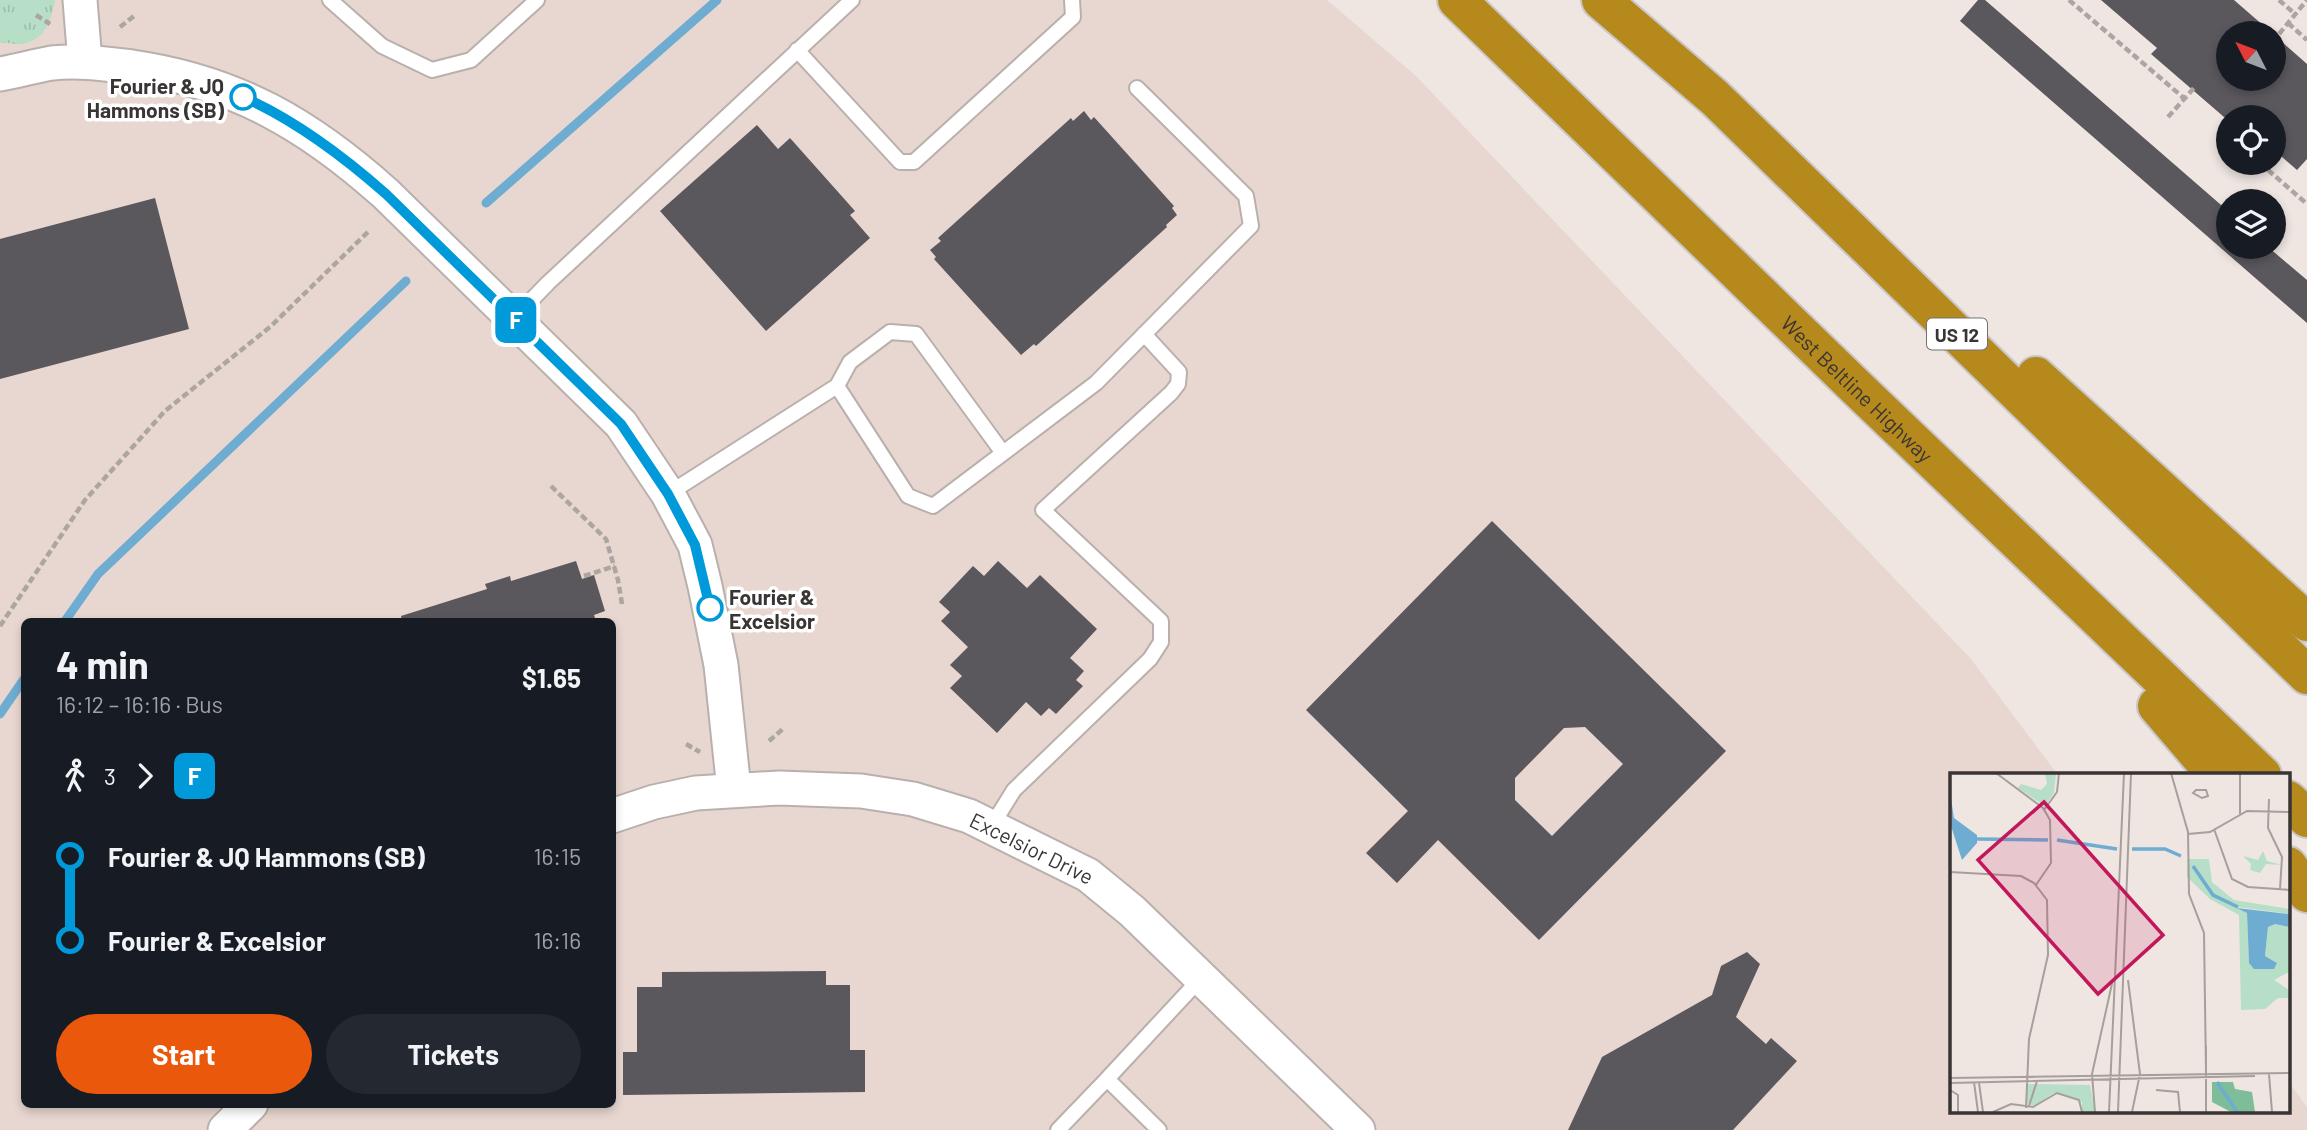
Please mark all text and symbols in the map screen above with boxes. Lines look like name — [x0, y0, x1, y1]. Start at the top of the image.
north arrow — [2216, 21, 2286, 91]
map controls — [2216, 21, 2286, 259]
place label: Fourier & JQ Hammons (SB) — [87, 73, 225, 122]
marker: Fourier & JQ Hammons (SB) — [230, 84, 256, 110]
button: locate — [2216, 105, 2286, 175]
button: layers — [2216, 189, 2286, 259]
line badge: F — [493, 297, 539, 343]
text: F — [509, 305, 523, 334]
street label: West Beltline Highway — [1777, 310, 1939, 467]
road number: US 12 — [1927, 318, 1987, 350]
place label: Fourier & Excelsior — [729, 584, 815, 633]
marker: Fourier & Excelsior — [697, 595, 723, 621]
text: 4 min — [56, 641, 149, 687]
text: $1.65 — [522, 662, 581, 693]
text: 16:12 – 16:16 · Bus — [56, 690, 223, 718]
icon: walk — [56, 757, 94, 795]
icon: forward — [126, 757, 164, 795]
text: F — [188, 761, 201, 790]
text: 3 — [104, 762, 116, 790]
inset map — [1950, 773, 2290, 1112]
street label: Excelsior Drive — [966, 806, 1098, 888]
text: Fourier & JQ Hammons (SB) — [108, 841, 425, 872]
text: 16:15 — [533, 842, 581, 870]
text: Fourier & Excelsior — [108, 925, 326, 956]
text: 16:16 — [533, 926, 581, 954]
button: Start — [56, 1014, 312, 1094]
button: Tickets — [326, 1014, 581, 1094]

